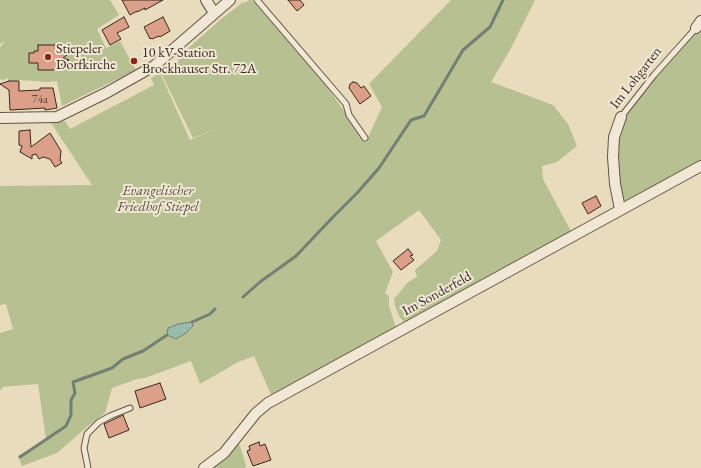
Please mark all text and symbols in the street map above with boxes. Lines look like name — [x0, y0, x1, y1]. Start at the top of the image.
place label: Stiepeler Dorfkirche — [56, 41, 116, 74]
street label: Im Lohgarten — [607, 44, 665, 112]
place label: 10 kV-Station Brockhauser Str. 72A — [142, 45, 256, 78]
marker: Stiepeler Dorfkirche — [43, 52, 53, 62]
marker: 10 kV-Station Brockhauser Str. 72A — [129, 56, 139, 66]
house number: 74a — [32, 93, 48, 107]
park label: Evangelischer Friedhof Stiepel — [117, 183, 199, 216]
street label: Im Sonderfeld — [399, 268, 475, 320]

